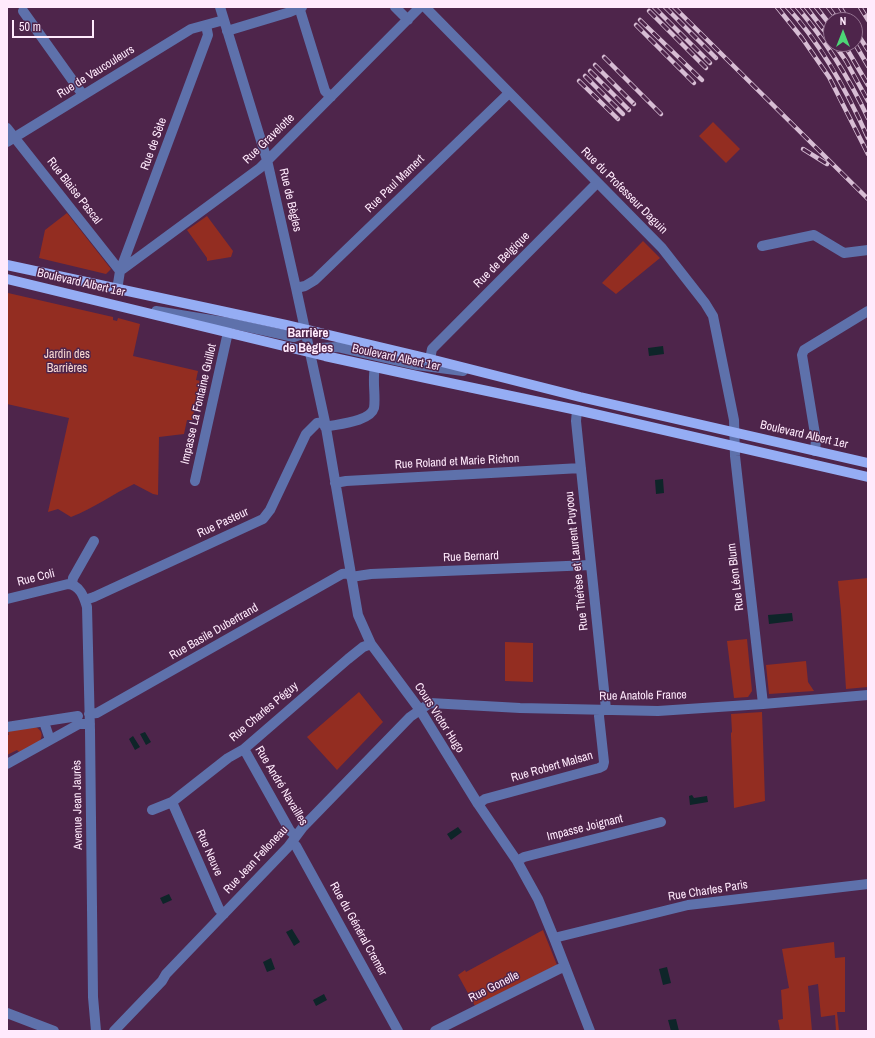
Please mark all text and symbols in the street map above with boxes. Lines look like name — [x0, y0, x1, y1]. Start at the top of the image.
scale bar — [14, 12, 96, 38]
north arrow — [823, 12, 863, 52]
text: N — [840, 14, 846, 28]
text: 50 m — [19, 19, 41, 35]
street label: Rue de Vaucouleurs — [55, 42, 137, 102]
street label: Rue Gravelotte — [240, 111, 298, 167]
street label: Rue de Sète — [138, 116, 170, 172]
street label: Rue du Professeur Daguin — [578, 145, 670, 237]
street label: Rue Paul Mamert — [362, 152, 428, 216]
street label: Rue Blaise Pascal — [44, 155, 104, 227]
street label: Rue de Bègles — [276, 167, 304, 233]
street label: Rue de Belgique — [471, 229, 533, 291]
street label: Boulevard Albert 1er — [36, 266, 126, 300]
district label: Barrière de Bègles — [283, 326, 333, 357]
street label: Impasse La Fontaine Guillot — [178, 342, 220, 466]
street label: Boulevard Albert 1er — [351, 342, 441, 374]
park label: Jardin des Barrières — [44, 348, 90, 376]
street label: Boulevard Albert 1er — [759, 418, 849, 452]
street label: Rue Roland et Marie Richon — [394, 452, 520, 472]
street label: Rue Thérèse et Laurent Puyoou — [563, 491, 591, 631]
street label: Rue Pasteur — [195, 505, 251, 541]
street label: Rue Léon Blum — [725, 542, 747, 612]
street label: Rue Bernard — [443, 549, 499, 565]
street label: Rue Coli — [16, 566, 56, 590]
street label: Rue Basile Dubertrand — [167, 601, 261, 663]
street label: Rue Charles Péguy — [227, 679, 301, 745]
street label: Cours Victor Hugo — [411, 680, 467, 756]
street label: Rue Anatole France — [599, 688, 687, 704]
street label: Rue André Navailles — [252, 744, 310, 828]
street label: Rue Robert Malsan — [509, 748, 595, 786]
street label: Avenue Jean Jaurès — [70, 760, 86, 850]
street label: Impasse Joignant — [546, 812, 624, 844]
street label: Rue Jean Felloneau — [221, 823, 291, 897]
street label: Rue Neuve — [192, 828, 226, 878]
street label: Rue Charles Paris — [667, 878, 749, 904]
street label: Rue du Général Cremer — [326, 880, 390, 978]
street label: Rue Gonelle — [466, 968, 522, 1006]

